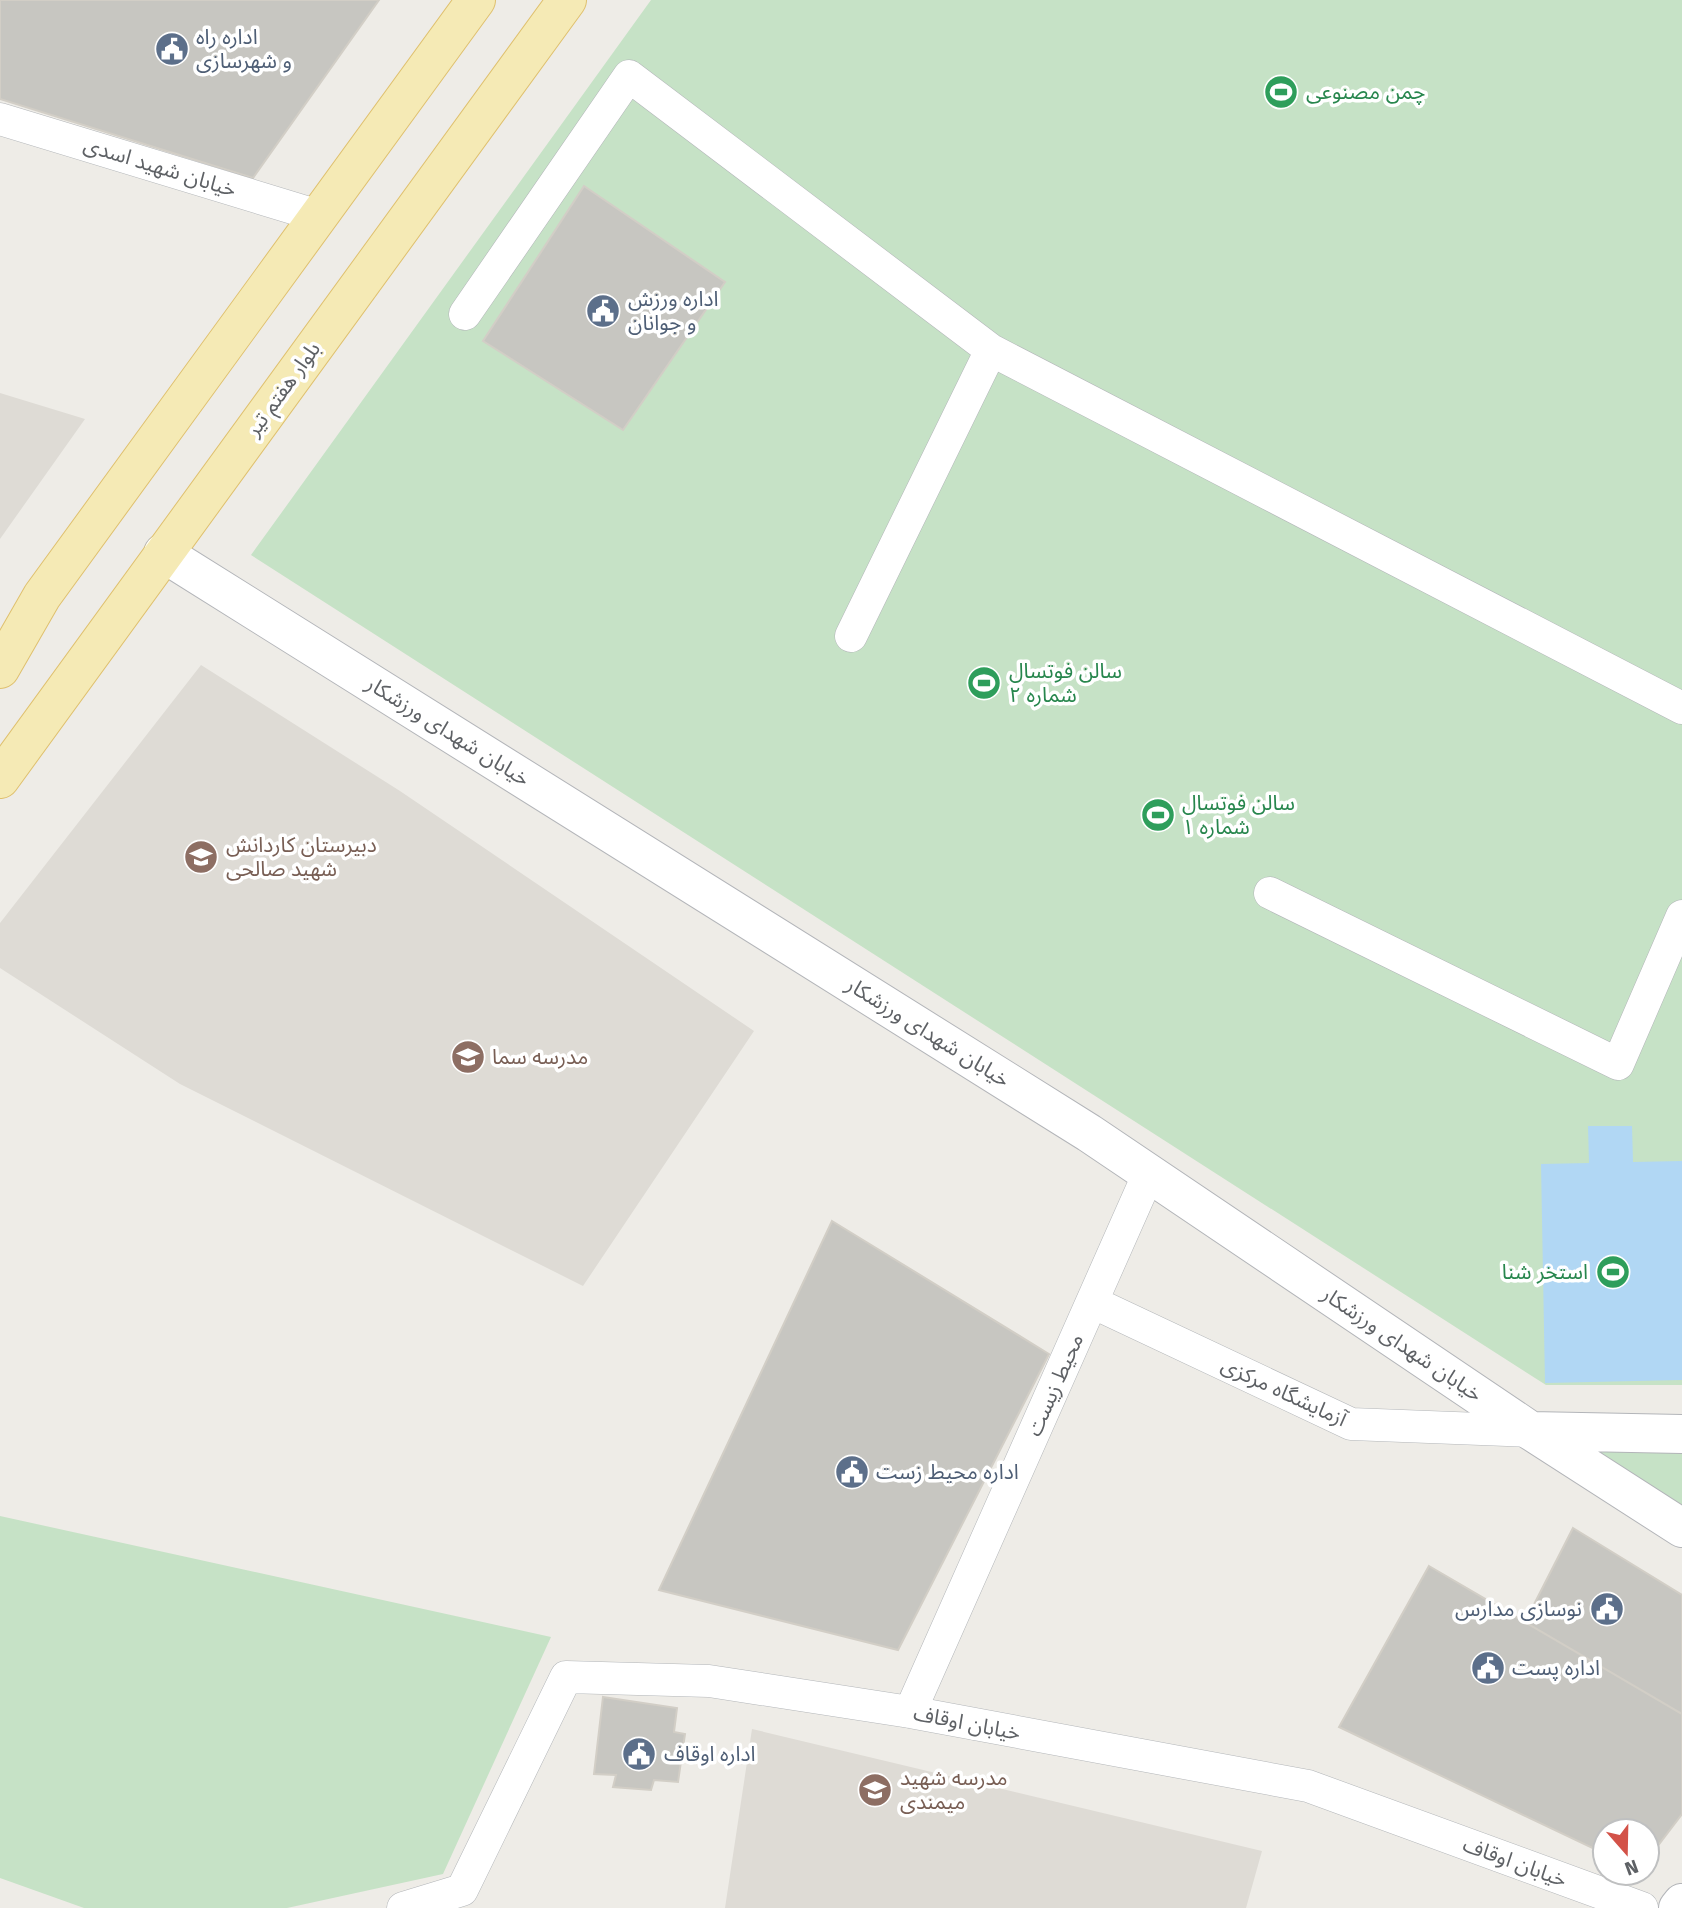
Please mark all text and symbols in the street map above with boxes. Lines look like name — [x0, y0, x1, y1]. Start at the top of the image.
place label: اداره راه و شهرسازی — [196, 24, 292, 74]
public building icon: اداره راه و شهرسازی — [153, 30, 191, 68]
sports icon: چمن مصنوعی — [1262, 73, 1300, 111]
place label: چمن مصنوعی — [1306, 79, 1426, 105]
street label: خیابان شهید اسدی — [81, 131, 239, 203]
place label: اداره ورزش و جوانان — [628, 286, 719, 336]
public building icon: اداره ورزش و جوانان — [584, 292, 622, 330]
street label: بلوار هفتم تیر — [240, 337, 328, 443]
place label: سالن فوتسال شماره ۲ — [1009, 658, 1122, 708]
sports icon: سالن فوتسال شماره ۲ — [965, 664, 1003, 702]
street label: خیابان شهدای ورزشکار — [361, 670, 535, 792]
place label: سالن فوتسال شماره ۱ — [1182, 790, 1295, 840]
sports icon: سالن فوتسال شماره ۱ — [1139, 796, 1177, 834]
place label: دبیرستان کاردانش شهید صالحی — [226, 832, 377, 882]
school or university icon: دبیرستان کاردانش شهید صالحی — [182, 838, 220, 876]
street label: خیابان شهدای ورزشکار — [841, 971, 1015, 1093]
school or university icon: مدرسه سما — [449, 1038, 487, 1076]
place label: مدرسه سما — [492, 1044, 588, 1070]
sports icon: استخر شنا — [1594, 1253, 1632, 1291]
place label: استخر شنا — [1502, 1259, 1588, 1285]
street label: خیابان شهدای ورزشکار — [1316, 1280, 1487, 1407]
street label: محیط زیست — [1021, 1330, 1089, 1440]
street label: آزمایشگاه مرکزی — [1217, 1352, 1352, 1433]
public building icon: اداره محیط زست — [833, 1453, 871, 1491]
place label: اداره محیط زست — [876, 1459, 1019, 1485]
public building icon: نوسازی مدارس — [1588, 1590, 1626, 1628]
place label: نوسازی مدارس — [1455, 1596, 1582, 1622]
public building icon: اداره پست — [1469, 1649, 1507, 1687]
place label: اداره پست — [1512, 1655, 1600, 1681]
street label: خیابان اوقاف — [911, 1700, 1023, 1746]
public building icon: اداره اوقاف — [620, 1735, 658, 1773]
place label: اداره اوقاف — [664, 1741, 755, 1767]
place label: مدرسه شهید میمندی — [900, 1765, 1008, 1815]
school or university icon: مدرسه شهید میمندی — [856, 1771, 894, 1809]
north arrow — [1591, 1817, 1661, 1887]
street label: خیابان اوقاف — [1460, 1831, 1570, 1893]
text: N — [1622, 1855, 1642, 1880]

